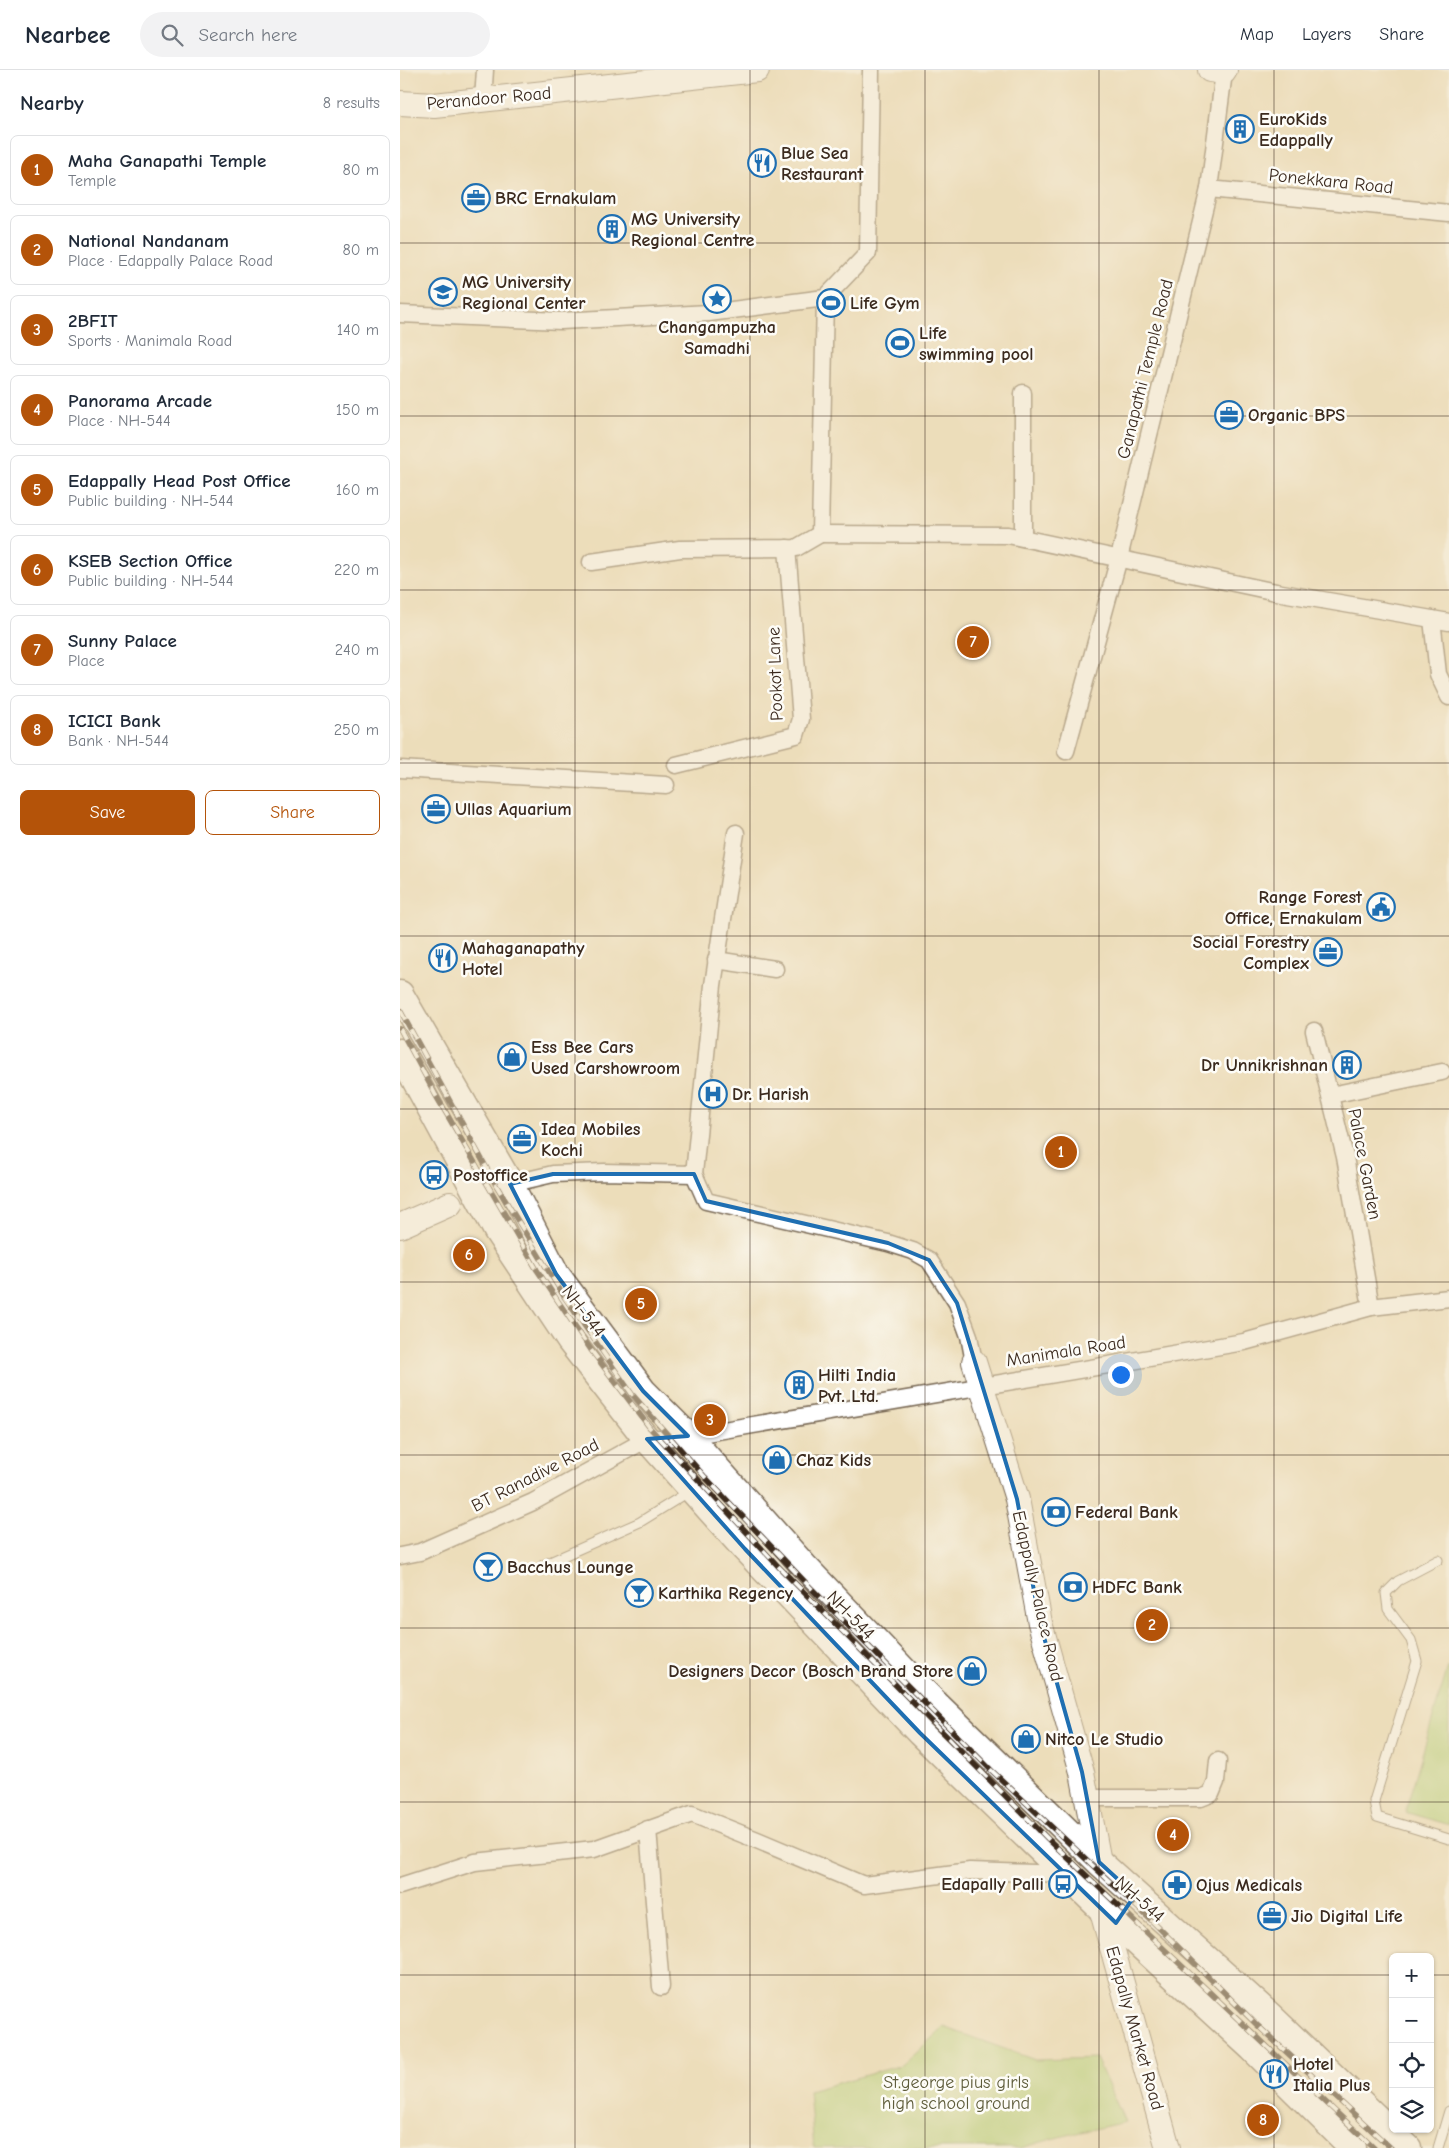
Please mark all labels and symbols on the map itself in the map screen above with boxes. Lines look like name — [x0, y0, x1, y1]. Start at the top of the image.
street label: Perandoor Road — [426, 83, 552, 114]
place label: EuroKids Edappally — [1259, 109, 1334, 151]
building icon: EuroKids Edappally — [1225, 114, 1255, 144]
place label: Blue Sea Restaurant — [781, 143, 865, 185]
restaurant icon: Blue Sea Restaurant — [747, 148, 777, 178]
street label: Ponekkara Road — [1268, 165, 1394, 198]
office icon: BRC Ernakulam — [461, 183, 491, 213]
place label: BRC Ernakulam — [495, 188, 616, 209]
place label: MG University Regional Centre — [631, 209, 754, 251]
building icon: MG University Regional Centre — [597, 214, 627, 244]
place label: MG University Regional Center — [462, 272, 586, 314]
school or university icon: MG University Regional Center — [428, 277, 458, 307]
street label: Ganapathi Temple Road — [1113, 277, 1178, 461]
place icon: Changampuzha Samadhi — [702, 284, 732, 314]
sports icon: Life Gym — [816, 288, 846, 318]
place label: Life Gym — [850, 293, 920, 314]
place label: Changampuzha Samadhi — [658, 317, 776, 359]
place label: Life swimming pool — [919, 323, 1034, 365]
sports icon: Life swimming pool — [885, 328, 915, 358]
office icon: Organic BPS — [1214, 400, 1244, 430]
place label: Organic BPS — [1248, 405, 1345, 426]
pin: 7 — [957, 623, 989, 661]
street label: Pookot Lane — [763, 627, 788, 721]
office icon: Ullas Aquarium — [421, 794, 451, 824]
place label: Ullas Aquarium — [455, 799, 572, 820]
place label: Range Forest Office, Ernakulam — [1225, 887, 1363, 929]
public building icon: Range Forest Office, Ernakulam — [1366, 892, 1396, 922]
place label: Social Forestry Complex — [1193, 932, 1310, 974]
office icon: Social Forestry Complex — [1313, 937, 1343, 967]
place label: Mahaganapathy Hotel — [462, 938, 585, 980]
restaurant icon: Mahaganapathy Hotel — [428, 943, 458, 973]
place label: Ess Bee Cars Used Carshowroom — [531, 1037, 680, 1079]
shop icon: Ess Bee Cars Used Carshowroom — [497, 1042, 527, 1072]
building icon: Dr Unnikrishnan — [1332, 1050, 1362, 1080]
place label: Dr Unnikrishnan — [1201, 1055, 1328, 1076]
hospital icon: Dr. Harish — [698, 1079, 728, 1109]
place label: Dr. Harish — [732, 1084, 809, 1105]
street label: Palace Garden — [1343, 1107, 1386, 1221]
place label: Idea Mobiles Kochi — [541, 1119, 641, 1161]
office icon: Idea Mobiles Kochi — [507, 1124, 537, 1154]
pin: 1 — [1045, 1133, 1077, 1171]
bus stop icon: Postoffice — [419, 1160, 449, 1190]
place label: Postoffice — [453, 1165, 528, 1186]
pin: 6 — [453, 1236, 485, 1274]
street label: NH-544 — [557, 1281, 610, 1341]
pin: 5 — [625, 1285, 657, 1323]
street label: Manimala Road — [1005, 1332, 1127, 1371]
your location — [1108, 1362, 1134, 1388]
place label: Hilti India Pvt. Ltd. — [818, 1365, 896, 1407]
building icon: Hilti India Pvt. Ltd. — [784, 1370, 814, 1400]
pin: 3 — [694, 1401, 726, 1439]
street label: BT Ranadive Road — [468, 1434, 602, 1517]
shop icon: Chaz Kids — [762, 1445, 792, 1475]
place label: Chaz Kids — [796, 1450, 871, 1471]
bank icon: Federal Bank — [1041, 1497, 1071, 1527]
place label: Federal Bank — [1075, 1502, 1178, 1523]
street label: Edappally Palace Road — [1008, 1509, 1067, 1683]
bar icon: Bacchus Lounge — [473, 1552, 503, 1582]
place label: Bacchus Lounge — [507, 1557, 633, 1578]
bank icon: HDFC Bank — [1058, 1572, 1088, 1602]
place label: HDFC Bank — [1092, 1577, 1182, 1598]
bar icon: Karthika Regency — [624, 1578, 654, 1608]
place label: Karthika Regency — [658, 1583, 794, 1604]
street label: NH-544 — [822, 1587, 879, 1644]
pin: 2 — [1136, 1606, 1168, 1644]
shop icon: Designers Decor (Bosch Brand Store — [957, 1656, 987, 1686]
place label: Designers Decor (Bosch Brand Store — [668, 1661, 953, 1682]
shop icon: Nitco Le Studio — [1011, 1724, 1041, 1754]
place label: Nitco Le Studio — [1045, 1729, 1163, 1750]
pin: 4 — [1157, 1816, 1189, 1854]
bus stop icon: Edapally Palli — [1048, 1869, 1078, 1899]
pharmacy icon: Ojus Medicals — [1162, 1870, 1192, 1900]
street label: NH-544 — [1111, 1872, 1169, 1927]
place label: Edapally Palli — [941, 1874, 1044, 1895]
place label: Ojus Medicals — [1196, 1875, 1303, 1896]
office icon: Jio Digital Life — [1257, 1901, 1287, 1931]
place label: Jio Digital Life — [1291, 1906, 1403, 1927]
street label: Edapally Market Road — [1101, 1944, 1168, 2112]
place label: Hotel Italia Plus — [1293, 2054, 1371, 2096]
restaurant icon: Hotel Italia Plus — [1259, 2059, 1289, 2089]
park label: St.george pius girls high school ground — [882, 2072, 1030, 2114]
pin: 8 — [1247, 2101, 1279, 2139]

